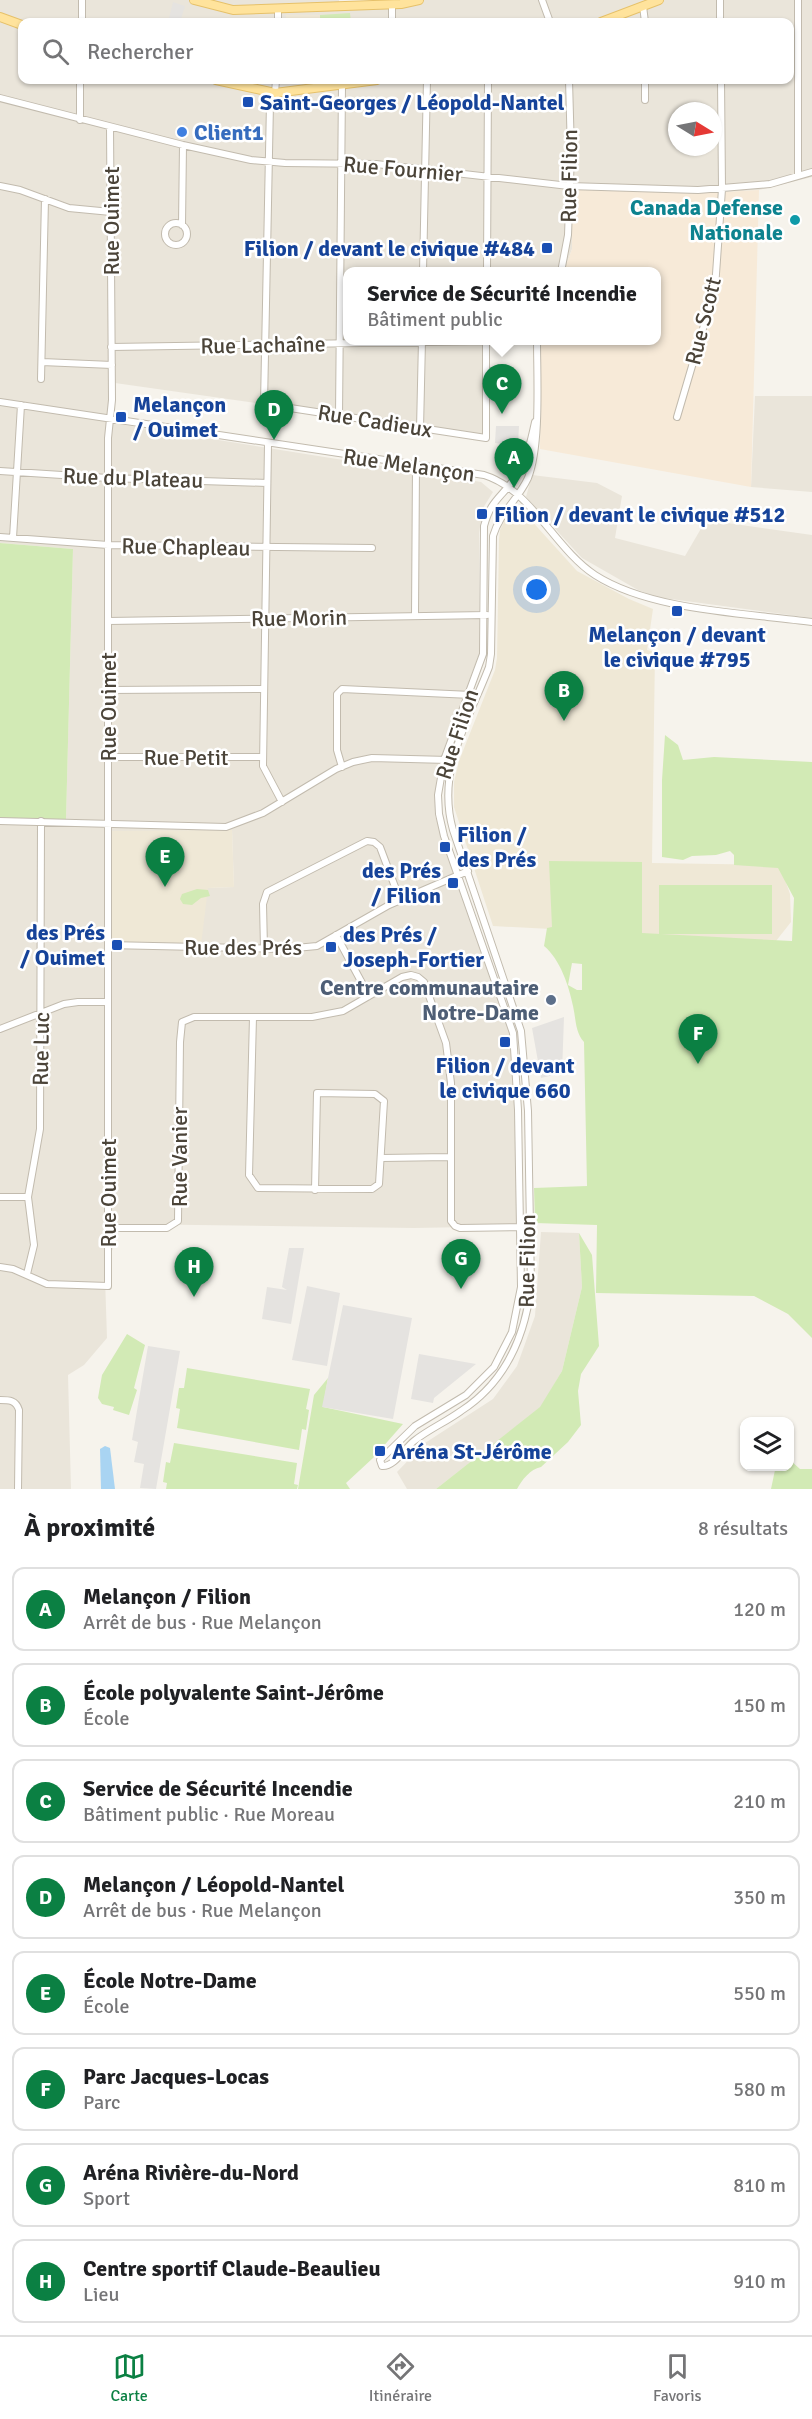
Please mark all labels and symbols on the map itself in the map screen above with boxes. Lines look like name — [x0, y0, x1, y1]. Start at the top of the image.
place label: Saint-Georges / Léopold-Nantel — [260, 89, 565, 116]
marker: Saint-Georges / Léopold-Nantel — [241, 95, 255, 109]
north arrow — [668, 102, 722, 156]
place label: Client1 — [194, 119, 264, 146]
marker: Client1 — [175, 125, 189, 139]
street label: Rue Filion — [555, 129, 583, 223]
street label: Rue Fournier — [342, 150, 464, 188]
street label: Rue Ouimet — [98, 166, 125, 276]
place label: Canada Defense Nationale — [630, 194, 783, 246]
marker: Canada Defense Nationale — [788, 213, 802, 227]
place label: Filion / devant le civique #484 — [244, 235, 535, 262]
marker: Filion / devant le civique #484 — [540, 241, 554, 255]
street label: Rue Scott — [679, 274, 727, 368]
street label: Rue Lachaîne — [200, 330, 326, 360]
pin: C — [482, 364, 522, 414]
pin: D — [254, 390, 294, 440]
place label: Melançon / Ouimet — [133, 391, 226, 443]
street label: Rue Cadieux — [316, 399, 434, 443]
marker: Melançon / Ouimet — [114, 410, 128, 424]
pin: A — [494, 438, 534, 488]
street label: Rue Melançon — [341, 442, 477, 488]
street label: Rue du Plateau — [62, 462, 204, 494]
place label: Filion / devant le civique #512 — [494, 501, 785, 528]
marker: Filion / devant le civique #512 — [475, 507, 489, 521]
street label: Rue Chapleau — [121, 532, 251, 562]
your location — [522, 575, 551, 604]
street label: Rue Morin — [251, 604, 347, 632]
marker: Melançon / devant le civique #795 — [670, 604, 684, 618]
place label: Melançon / devant le civique #795 — [588, 621, 766, 673]
street label: Rue Ouimet — [95, 652, 122, 762]
pin: B — [544, 672, 584, 721]
street label: Rue Filion — [430, 685, 484, 783]
street label: Rue Petit — [144, 744, 229, 771]
place label: Filion / des Prés — [457, 821, 536, 873]
pin: E — [146, 838, 184, 887]
marker: Filion / des Prés — [438, 840, 452, 854]
place label: des Prés / Filion — [362, 857, 441, 909]
marker: des Prés / Filion — [446, 876, 460, 890]
place label: des Prés / Ouimet — [20, 919, 105, 971]
place label: des Prés / Joseph-Fortier — [343, 921, 484, 973]
street label: Rue des Prés — [184, 934, 302, 961]
marker: des Prés / Ouimet — [110, 938, 124, 952]
marker: des Prés / Joseph-Fortier — [324, 940, 338, 954]
place label: Centre communautaire Notre-Dame — [320, 974, 539, 1026]
marker: Centre communautaire Notre-Dame — [544, 993, 558, 1007]
street label: Rue Luc — [27, 1012, 55, 1086]
pin: F — [678, 1014, 718, 1064]
marker: Filion / devant le civique 660 — [498, 1035, 512, 1049]
place label: Filion / devant le civique 660 — [435, 1052, 575, 1104]
street label: Rue Vanier — [166, 1107, 193, 1207]
street label: Rue Ouimet — [95, 1138, 122, 1248]
street label: Rue Filion — [513, 1214, 541, 1308]
pin: G — [442, 1240, 480, 1289]
pin: H — [174, 1248, 214, 1297]
place label: Aréna St-Jérôme — [392, 1438, 552, 1465]
marker: Aréna St-Jérôme — [373, 1444, 387, 1458]

